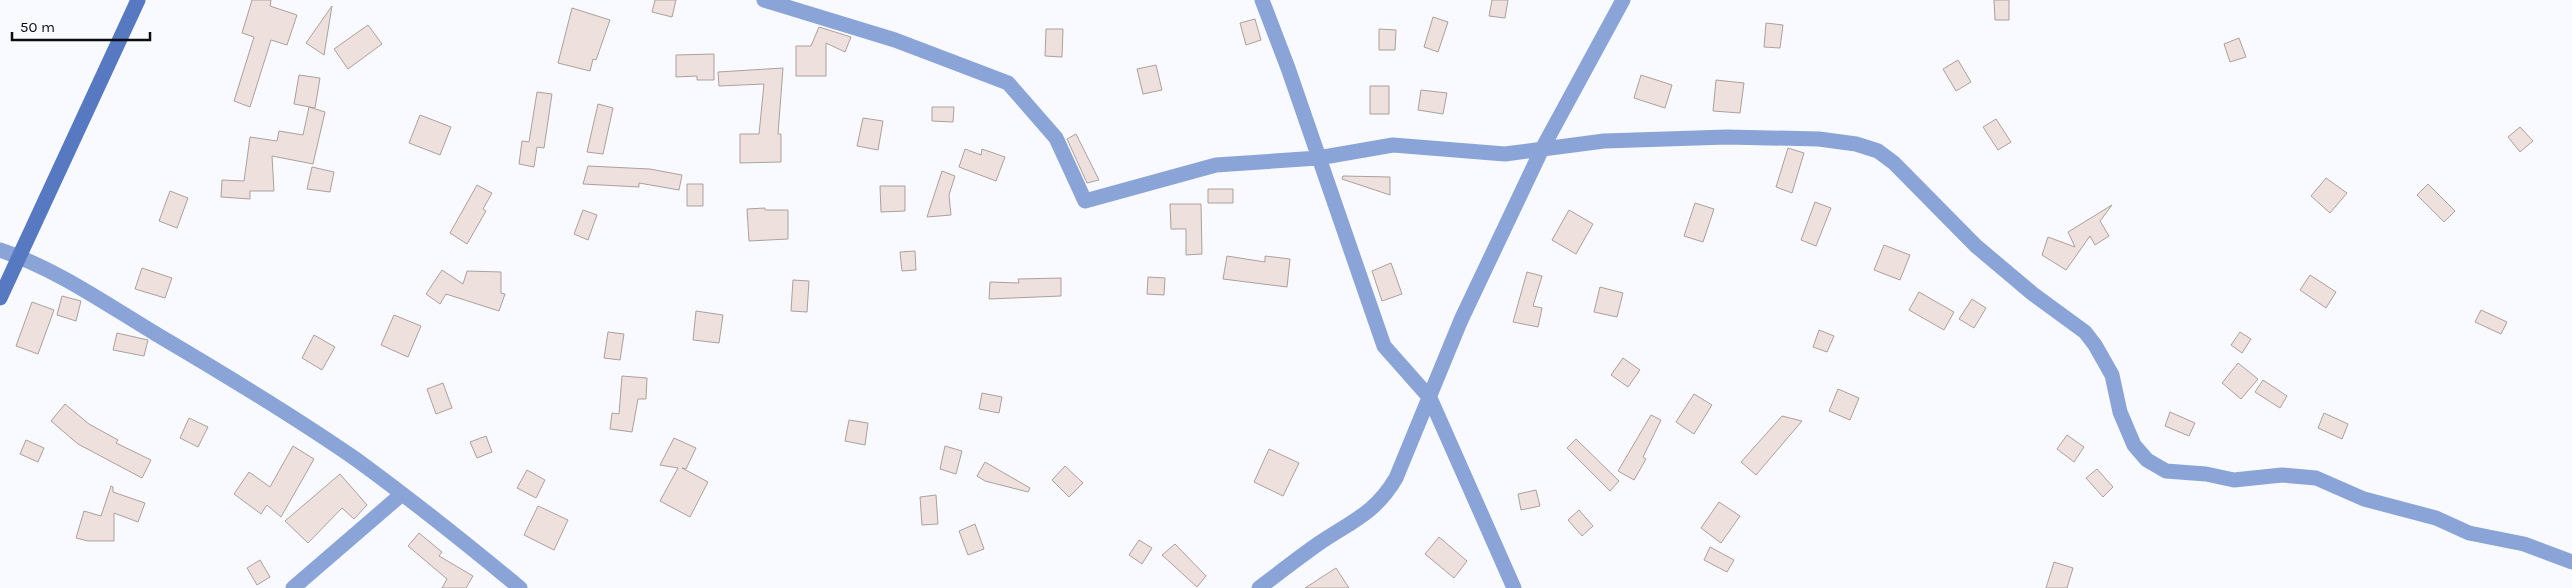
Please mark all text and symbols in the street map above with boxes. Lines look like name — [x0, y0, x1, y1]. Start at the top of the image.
scale bar — [12, 10, 150, 42]
text: 50 m — [20, 18, 55, 36]

